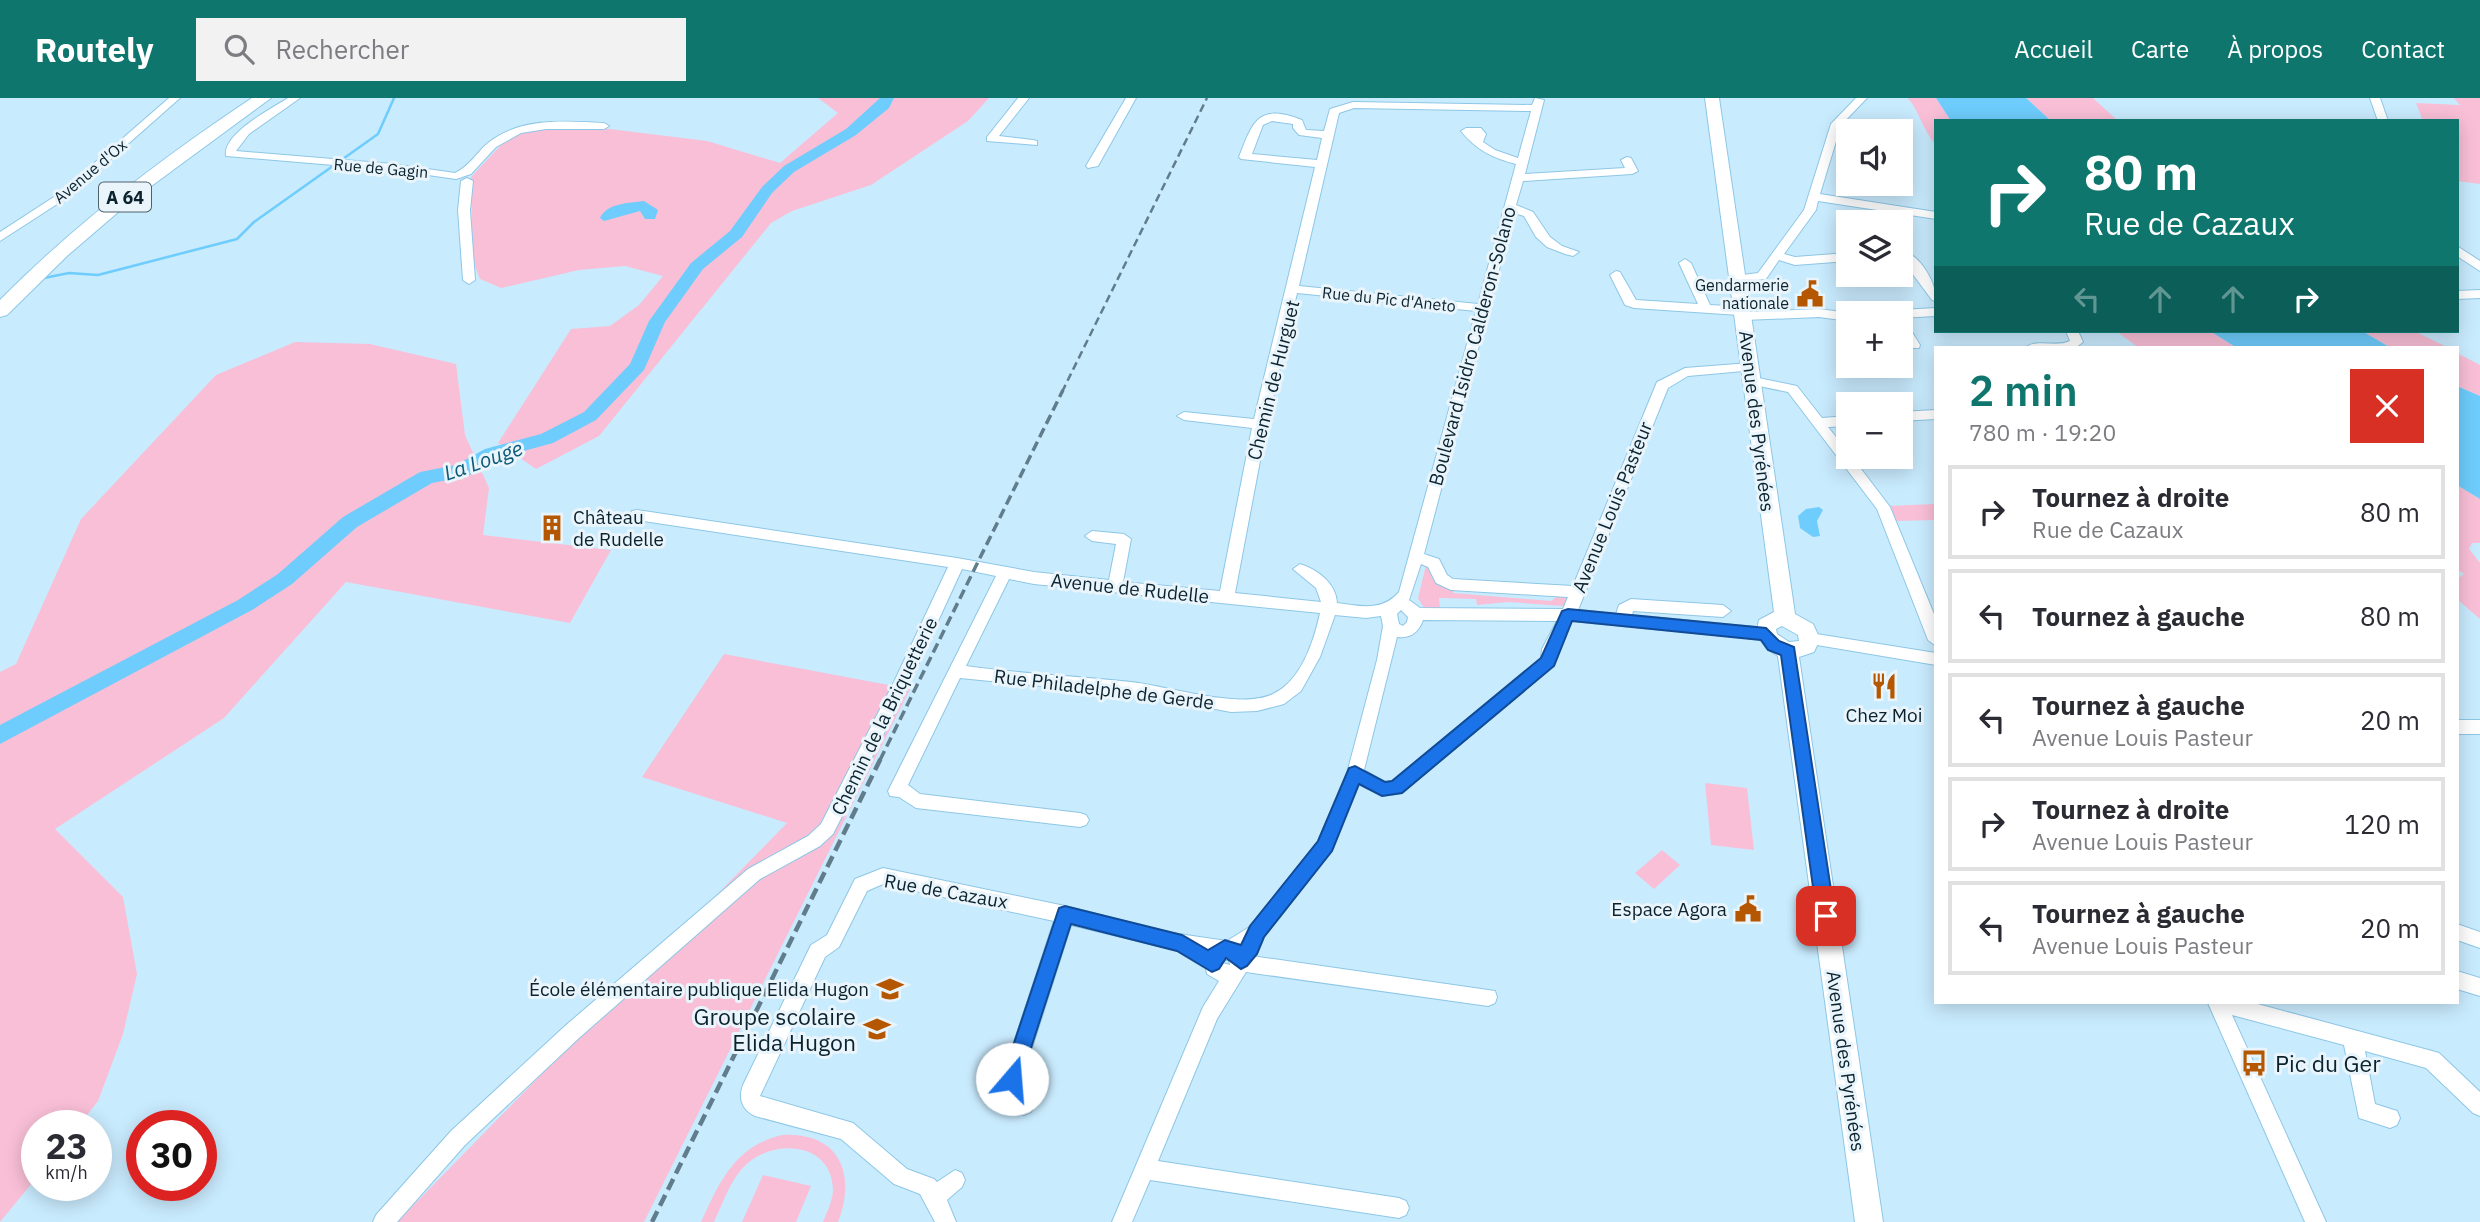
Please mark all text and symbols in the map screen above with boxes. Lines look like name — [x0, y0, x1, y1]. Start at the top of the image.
search box — [196, 18, 686, 81]
text: Routely — [35, 28, 154, 71]
icon: search — [220, 30, 258, 68]
text: Rechercher — [276, 32, 409, 66]
text: Accueil — [2014, 33, 2093, 65]
text: Carte — [2131, 33, 2189, 65]
text: À propos — [2227, 33, 2323, 65]
text: Contact — [2361, 33, 2445, 65]
map controls — [1836, 119, 1913, 469]
button: sound — [1836, 119, 1913, 196]
street label: Avenue d'Ox — [49, 135, 131, 207]
text: 80 m — [2084, 140, 2198, 203]
icon: right — [1969, 147, 2060, 238]
street label: Rue de Gagin — [333, 154, 429, 182]
road number: A 64 — [99, 182, 151, 212]
text: Rue de Cazaux — [2084, 202, 2295, 244]
street label: Boulevard Isidro Calderon-Solano — [1423, 204, 1521, 488]
button: layers — [1836, 210, 1913, 287]
place label: Gendarmerie nationale — [1695, 275, 1789, 313]
public building icon: Gendarmerie nationale — [1795, 279, 1825, 309]
icon: left — [2068, 280, 2106, 318]
icon: ahead — [2141, 280, 2179, 318]
icon: ahead — [2214, 280, 2252, 318]
icon: right — [2287, 280, 2325, 318]
street label: Rue du Pic d'Aneto — [1321, 282, 1457, 316]
street label: Chemin de Hurguet — [1241, 297, 1305, 463]
button: + — [1836, 301, 1913, 378]
street label: Avenue des Pyrénées — [1734, 329, 1780, 513]
text: 2 min — [1969, 363, 2078, 418]
button: close — [2350, 369, 2424, 443]
button: − — [1836, 392, 1913, 469]
text: 780 m · 19:20 — [1969, 417, 2116, 447]
street label: Avenue Louis Pasteur — [1567, 418, 1657, 596]
water label: La Louge — [440, 433, 526, 487]
text: Tournez à droite — [2032, 480, 2229, 514]
icon: right — [1973, 493, 2011, 531]
text: 80 m — [2360, 495, 2420, 529]
place label: Château de Rudelle — [573, 505, 664, 551]
building icon: Château de Rudelle — [537, 513, 567, 543]
text: Rue de Cazaux — [2032, 514, 2183, 544]
street label: Avenue de Rudelle — [1050, 568, 1210, 608]
icon: left — [1973, 597, 2011, 635]
text: Tournez à gauche — [2032, 599, 2245, 633]
text: 80 m — [2360, 599, 2420, 633]
street label: Chemin de la Briquetterie — [826, 613, 942, 819]
street label: Rue Philadelphe de Gerde — [993, 664, 1215, 714]
restaurant icon: Chez Moi — [1869, 671, 1899, 701]
text: Tournez à gauche — [2032, 688, 2245, 722]
icon: left — [1973, 701, 2011, 739]
place label: Chez Moi — [1845, 703, 1923, 727]
text: 20 m — [2360, 703, 2420, 737]
text: Avenue Louis Pasteur — [2032, 722, 2253, 752]
text: Tournez à droite — [2032, 792, 2229, 826]
icon: right — [1973, 805, 2011, 843]
text: 120 m — [2344, 807, 2420, 841]
text: Avenue Louis Pasteur — [2032, 826, 2253, 856]
street label: Rue de Cazaux — [882, 868, 1010, 914]
pin — [1796, 886, 1856, 946]
public building icon: Espace Agora — [1733, 894, 1763, 924]
text: Tournez à gauche — [2032, 896, 2245, 930]
place label: Espace Agora — [1611, 897, 1727, 921]
icon: arrive — [1807, 897, 1845, 935]
icon: left — [1973, 909, 2011, 947]
text: 20 m — [2360, 911, 2420, 945]
text: Avenue Louis Pasteur — [2032, 930, 2253, 960]
street label: Avenue des Pyrénées — [1821, 969, 1871, 1153]
school or university icon: École élémentaire publique Elida Hugon — [875, 974, 905, 1004]
place label: École élémentaire publique Elida Hugon — [529, 977, 869, 1001]
place label: Groupe scolaire Elida Hugon — [694, 1001, 856, 1057]
school or university icon: Groupe scolaire Elida Hugon — [862, 1014, 892, 1044]
position arrow — [975, 1042, 1049, 1116]
bus stop icon: Pic du Ger — [2239, 1048, 2269, 1078]
place label: Pic du Ger — [2275, 1048, 2381, 1078]
speed limit sign: 30 — [126, 1110, 217, 1201]
text: 23 — [45, 1123, 88, 1169]
text: km/h — [45, 1161, 88, 1184]

